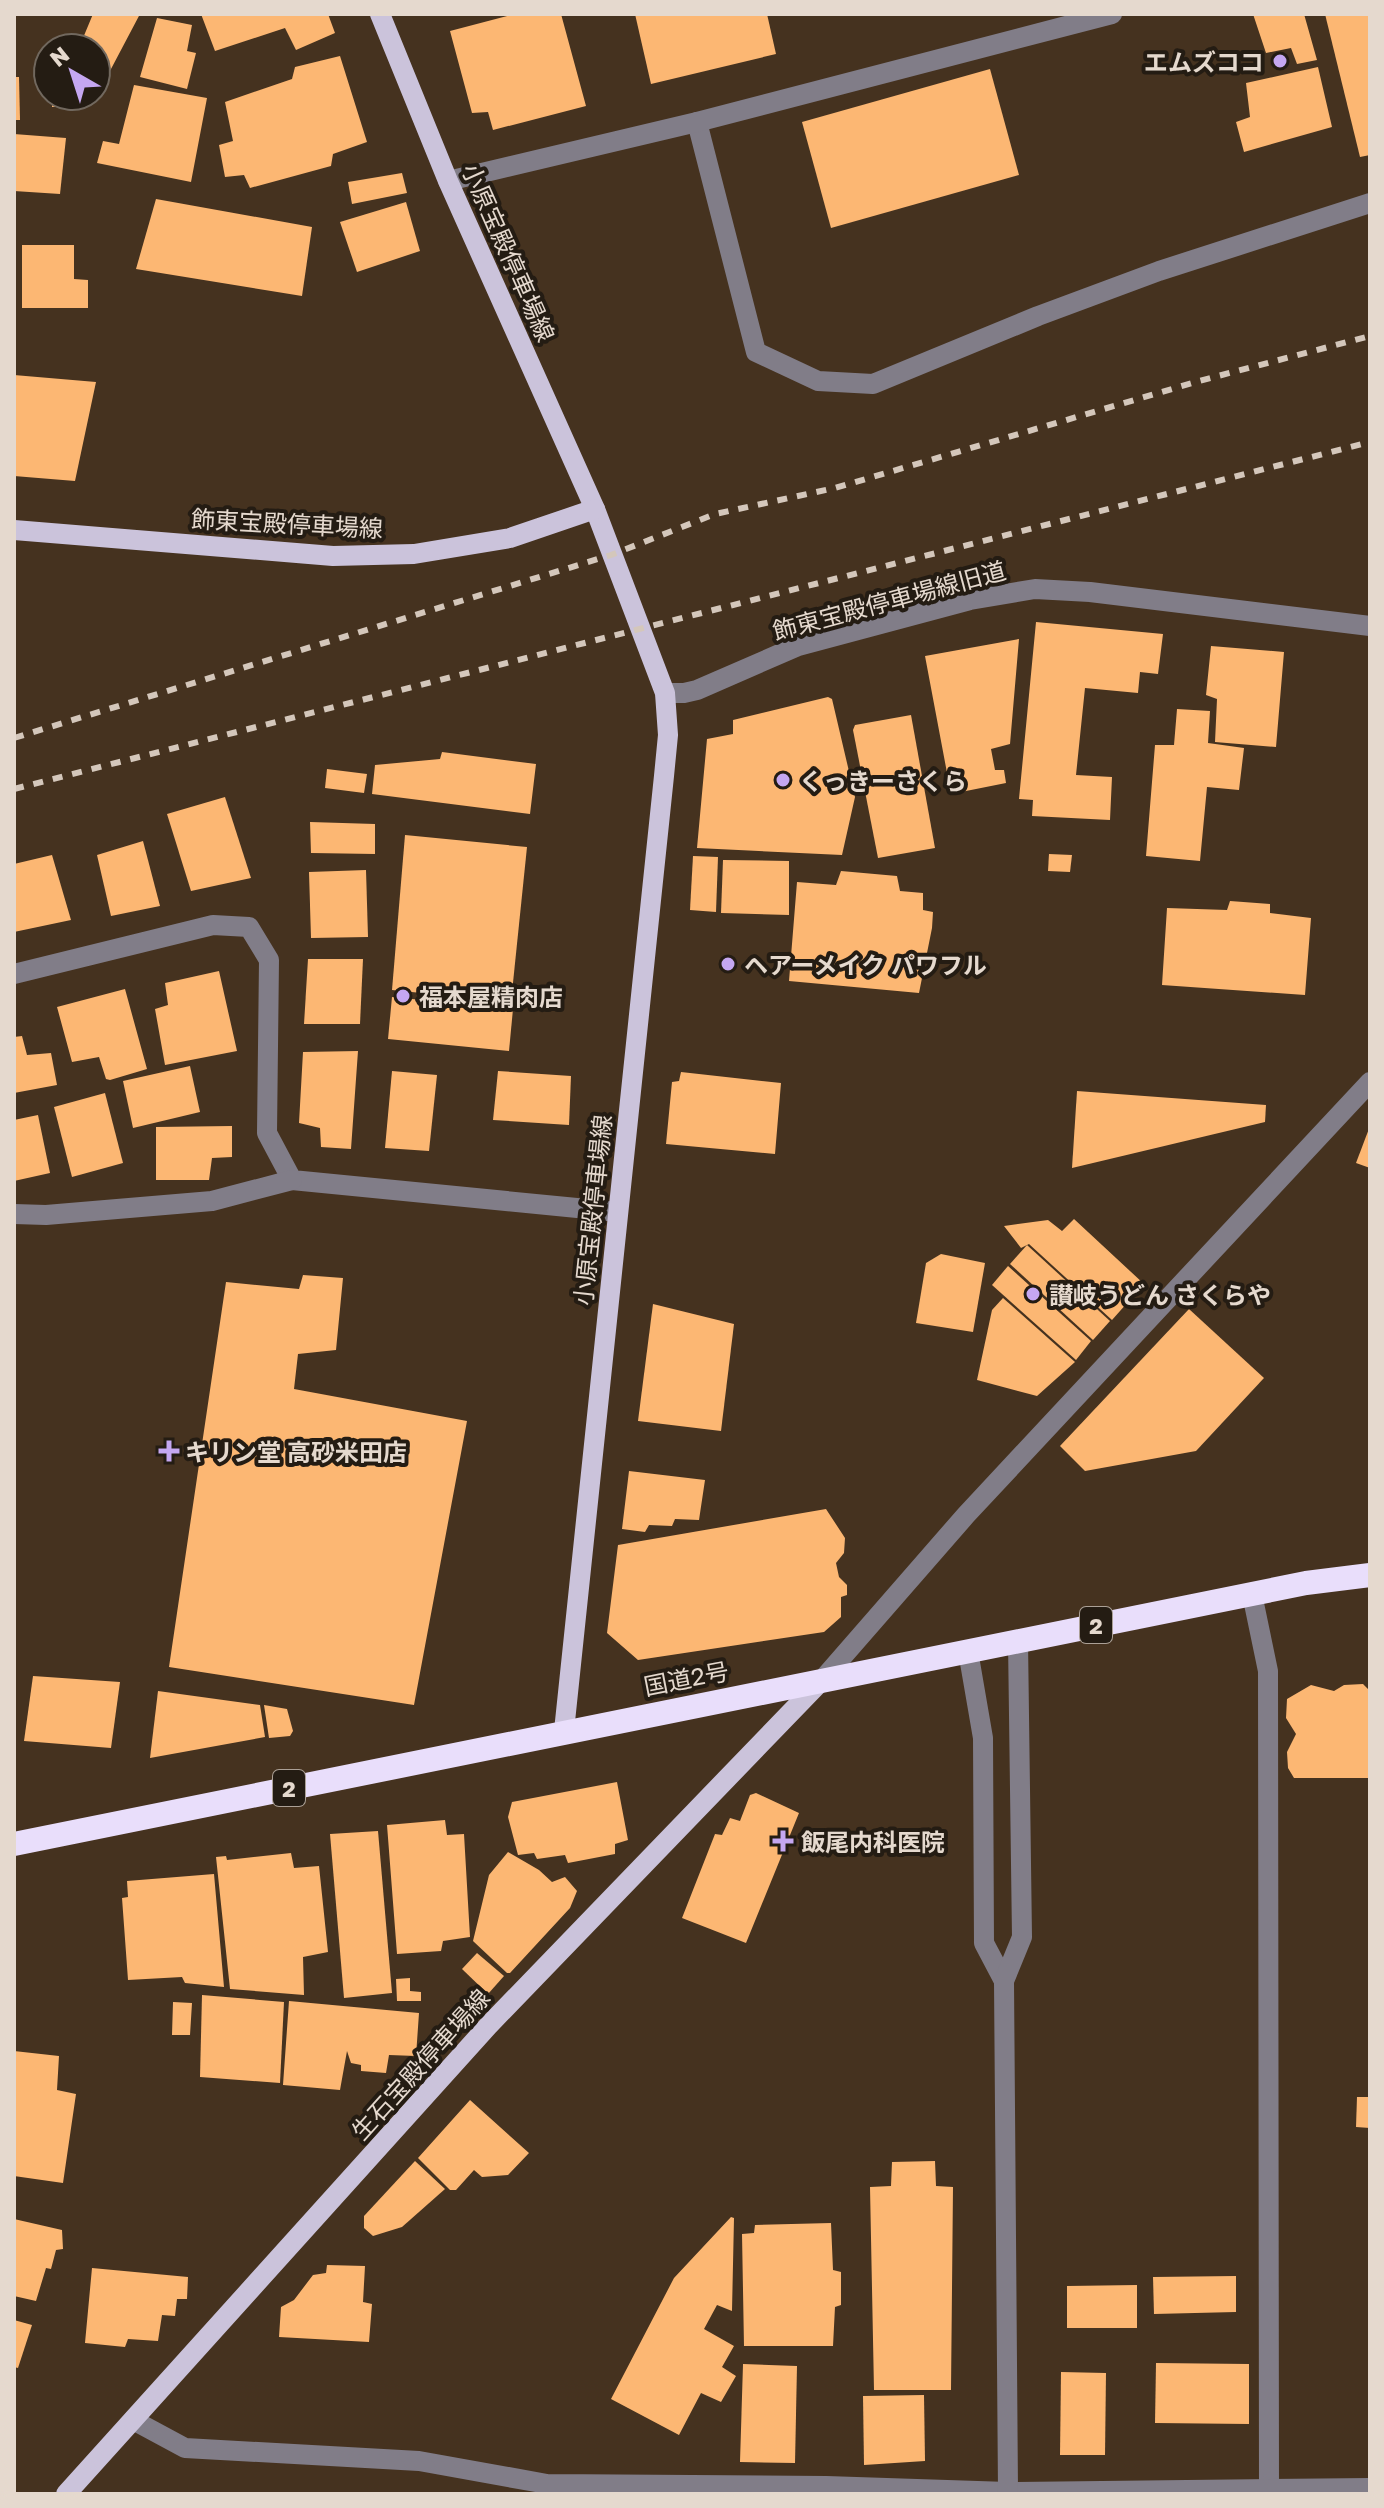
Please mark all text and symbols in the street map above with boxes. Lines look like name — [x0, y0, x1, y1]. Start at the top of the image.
north arrow — [32, 32, 112, 112]
text: N — [44, 40, 74, 72]
place label: エムズココ — [1144, 47, 1264, 76]
marker: エムズココ — [1271, 52, 1289, 70]
street label: 小原宝殿停車場線 — [457, 158, 561, 346]
street label: 飾東宝殿停車場線 — [190, 503, 384, 543]
street label: 飾東宝殿停車場線旧道 — [769, 555, 1009, 645]
place label: くっきーさくら — [799, 766, 967, 795]
marker: くっきーさくら — [774, 771, 792, 789]
place label: ヘアーメイク パワフル — [744, 950, 987, 979]
marker: ヘアーメイク パワフル — [719, 955, 737, 973]
place label: 福本屋精肉店 — [419, 982, 563, 1011]
marker: 福本屋精肉店 — [394, 987, 412, 1005]
street label: 小原宝殿停車場線 — [568, 1113, 616, 1307]
place label: 讃岐うどん さくらや — [1049, 1280, 1271, 1309]
marker: 讃岐うどん さくらや — [1024, 1285, 1042, 1303]
place label: キリン堂 高砂米田店 — [185, 1437, 407, 1466]
marker: キリン堂 高砂米田店 — [160, 1442, 178, 1460]
road number: 2 — [1080, 1607, 1112, 1643]
street label: 国道2号 — [641, 1656, 731, 1700]
road number: 2 — [273, 1770, 305, 1806]
place label: 飯尾内科医院 — [801, 1827, 945, 1856]
marker: 飯尾内科医院 — [772, 1830, 794, 1852]
street label: 生石宝殿停車場線 — [345, 1983, 495, 2145]

